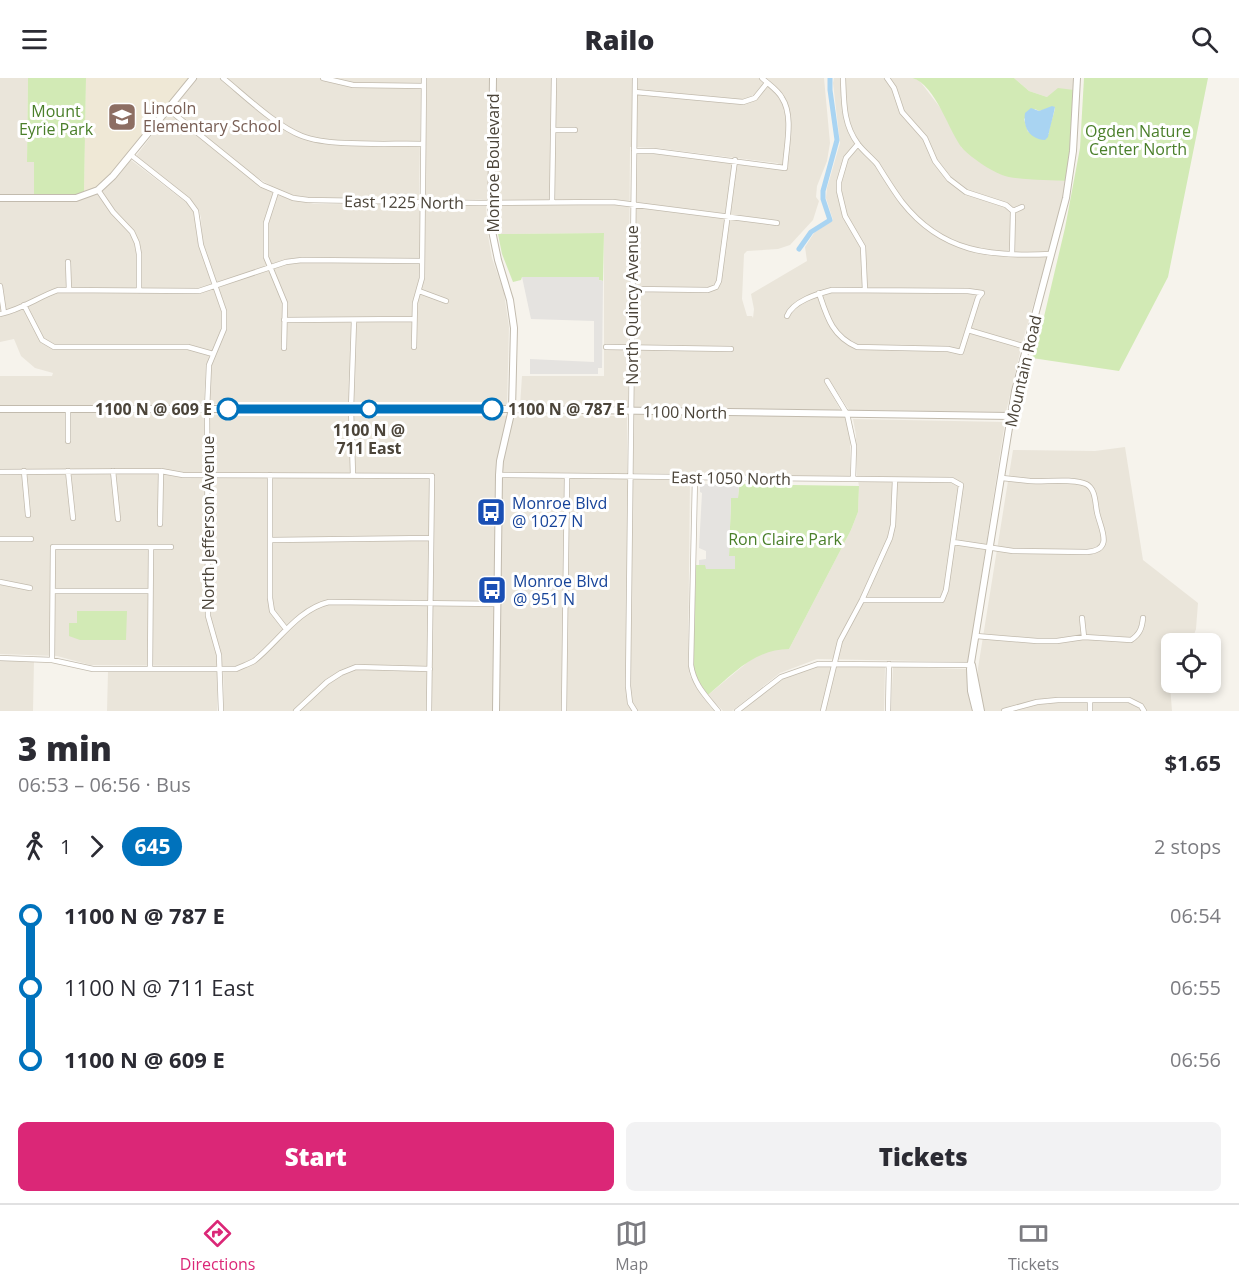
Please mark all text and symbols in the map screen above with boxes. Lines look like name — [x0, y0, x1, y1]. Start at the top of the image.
text: Railo — [585, 21, 654, 58]
icon: menu — [18, 23, 51, 56]
icon: search — [1188, 23, 1221, 56]
street label: Monroe Boulevard — [482, 93, 504, 233]
place label: Lincoln Elementary School — [143, 97, 281, 137]
park label: Mount Eyrie Park — [19, 100, 94, 140]
school or university icon: Lincoln Elementary School — [106, 101, 138, 133]
park label: Ogden Nature Center North — [1085, 120, 1191, 160]
street label: East 1225 North — [344, 190, 464, 214]
street label: North Quincy Avenue — [621, 225, 643, 385]
street label: Mountain Road — [999, 313, 1047, 429]
place label: 1100 N @ 609 E — [95, 398, 212, 420]
marker: 1100 N @ 609 E — [217, 398, 239, 420]
marker: 1100 N @ 787 E — [481, 398, 503, 420]
place label: 1100 N @ 787 E — [508, 398, 625, 420]
marker: 1100 N @ 711 East — [360, 400, 378, 418]
street label: 1100 North — [643, 400, 727, 424]
place label: 1100 N @ 711 East — [333, 419, 405, 459]
street label: North Jefferson Avenue — [197, 436, 219, 610]
street label: East 1050 North — [671, 466, 791, 490]
place label: Monroe Blvd @ 1027 N — [512, 492, 607, 532]
bus stop icon: Monroe Blvd @ 1027 N — [475, 496, 507, 528]
park label: Ron Claire Park — [728, 528, 842, 550]
place label: Monroe Blvd @ 951 N — [513, 570, 608, 610]
bus stop icon: Monroe Blvd @ 951 N — [476, 574, 508, 606]
map controls — [1161, 633, 1221, 693]
button: locate — [1161, 633, 1221, 693]
text: 3 min — [18, 726, 112, 771]
text: $1.65 — [1164, 747, 1221, 777]
text: 06:53 – 06:56 · Bus — [18, 771, 191, 798]
icon: walk — [18, 830, 51, 863]
icon: forward — [80, 830, 113, 863]
text: 645 — [134, 832, 170, 860]
text: 1 — [60, 833, 71, 860]
text: 2 stops — [1154, 833, 1221, 860]
text: 1100 N @ 787 E — [64, 900, 225, 930]
text: 06:54 — [1170, 902, 1221, 929]
text: 1100 N @ 711 East — [64, 972, 254, 1002]
text: 06:55 — [1170, 974, 1221, 1001]
text: 1100 N @ 609 E — [64, 1044, 225, 1074]
text: 06:56 — [1170, 1046, 1221, 1073]
button: Start — [18, 1122, 614, 1191]
button: Tickets — [626, 1122, 1221, 1191]
tab: Directions — [180, 1217, 255, 1275]
tab: Map — [615, 1217, 648, 1275]
tab: Tickets — [1008, 1217, 1059, 1275]

